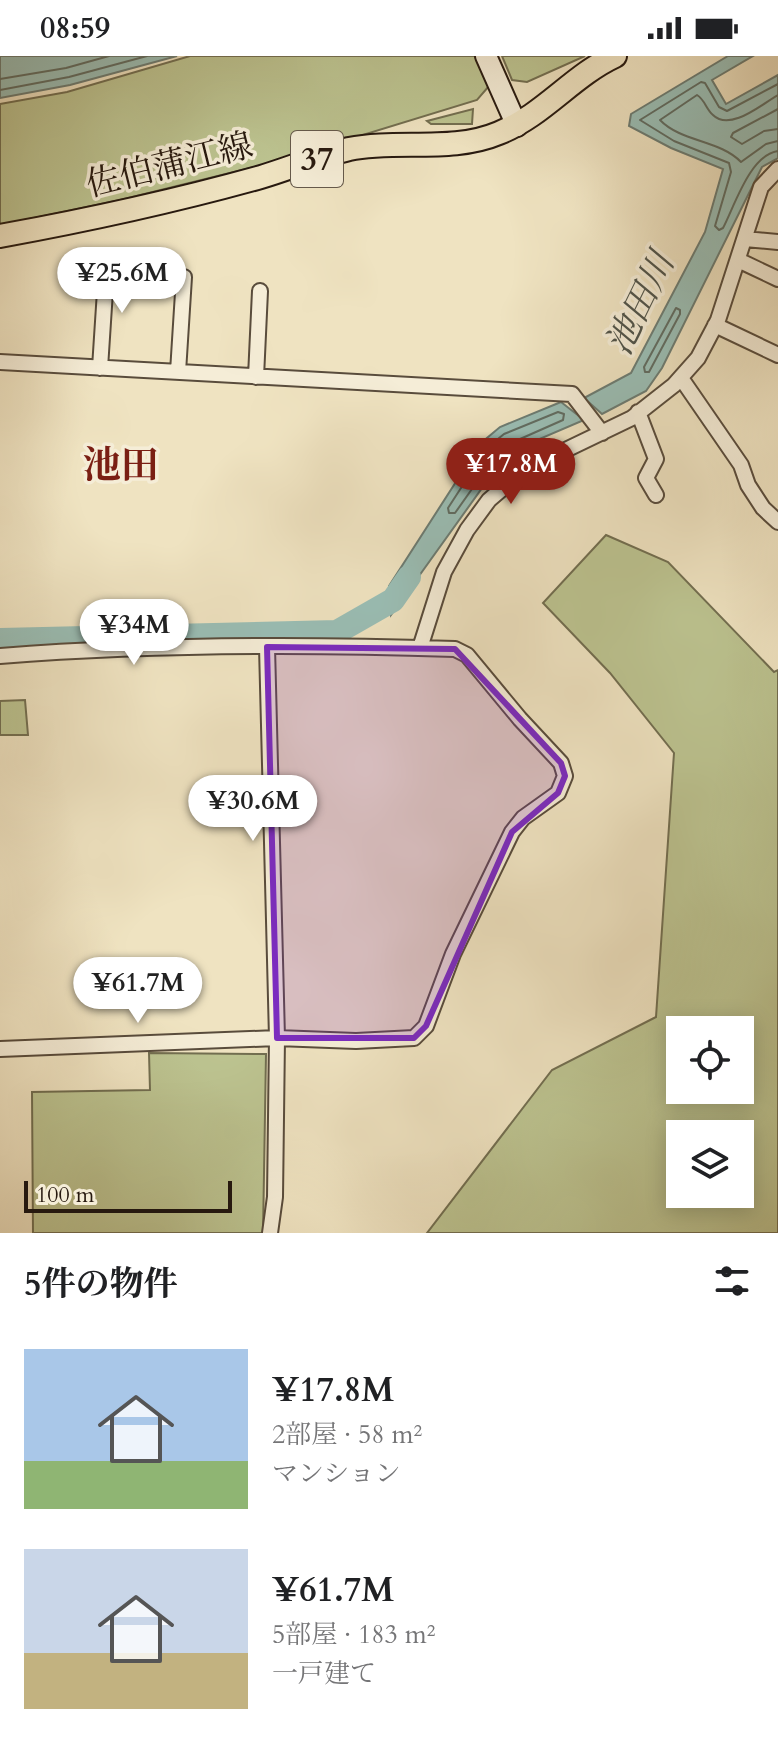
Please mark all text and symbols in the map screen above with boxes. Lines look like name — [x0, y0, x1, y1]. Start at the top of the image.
text: 08:59 — [40, 8, 110, 49]
street label: 佐伯蒲江線 — [81, 122, 257, 208]
road number: 37 — [291, 131, 343, 187]
water label: 池田川 — [595, 241, 688, 363]
pin: ¥25.6M — [57, 247, 187, 315]
text: ¥25.6M — [75, 255, 169, 290]
pin: ¥17.8M — [446, 438, 576, 506]
district label: 池田 — [83, 440, 159, 492]
text: ¥17.8M — [464, 446, 558, 481]
pin: ¥34M — [87, 599, 181, 667]
text: ¥34M — [98, 607, 170, 642]
pin: ¥30.6M — [188, 775, 318, 843]
text: ¥30.6M — [206, 783, 300, 818]
pin: ¥61.7M — [73, 957, 203, 1025]
text: ¥61.7M — [91, 965, 185, 1000]
map controls — [666, 1016, 754, 1208]
button: locate — [666, 1016, 754, 1104]
button: layers — [666, 1120, 754, 1208]
scale bar — [24, 1177, 232, 1213]
text: 100 m — [36, 1180, 94, 1210]
icon: filters — [710, 1259, 754, 1303]
text: 5件の物件 — [24, 1261, 177, 1307]
text: ¥17.8M — [272, 1367, 394, 1413]
icon: home — [88, 1381, 184, 1477]
text: 2部屋 · 58 m² — [272, 1417, 422, 1452]
text: マンション — [272, 1456, 401, 1491]
text: ¥61.7M — [272, 1567, 394, 1613]
icon: home — [88, 1581, 184, 1677]
text: 5部屋 · 183 m² — [272, 1617, 436, 1652]
text: 一戸建て — [272, 1656, 376, 1691]

